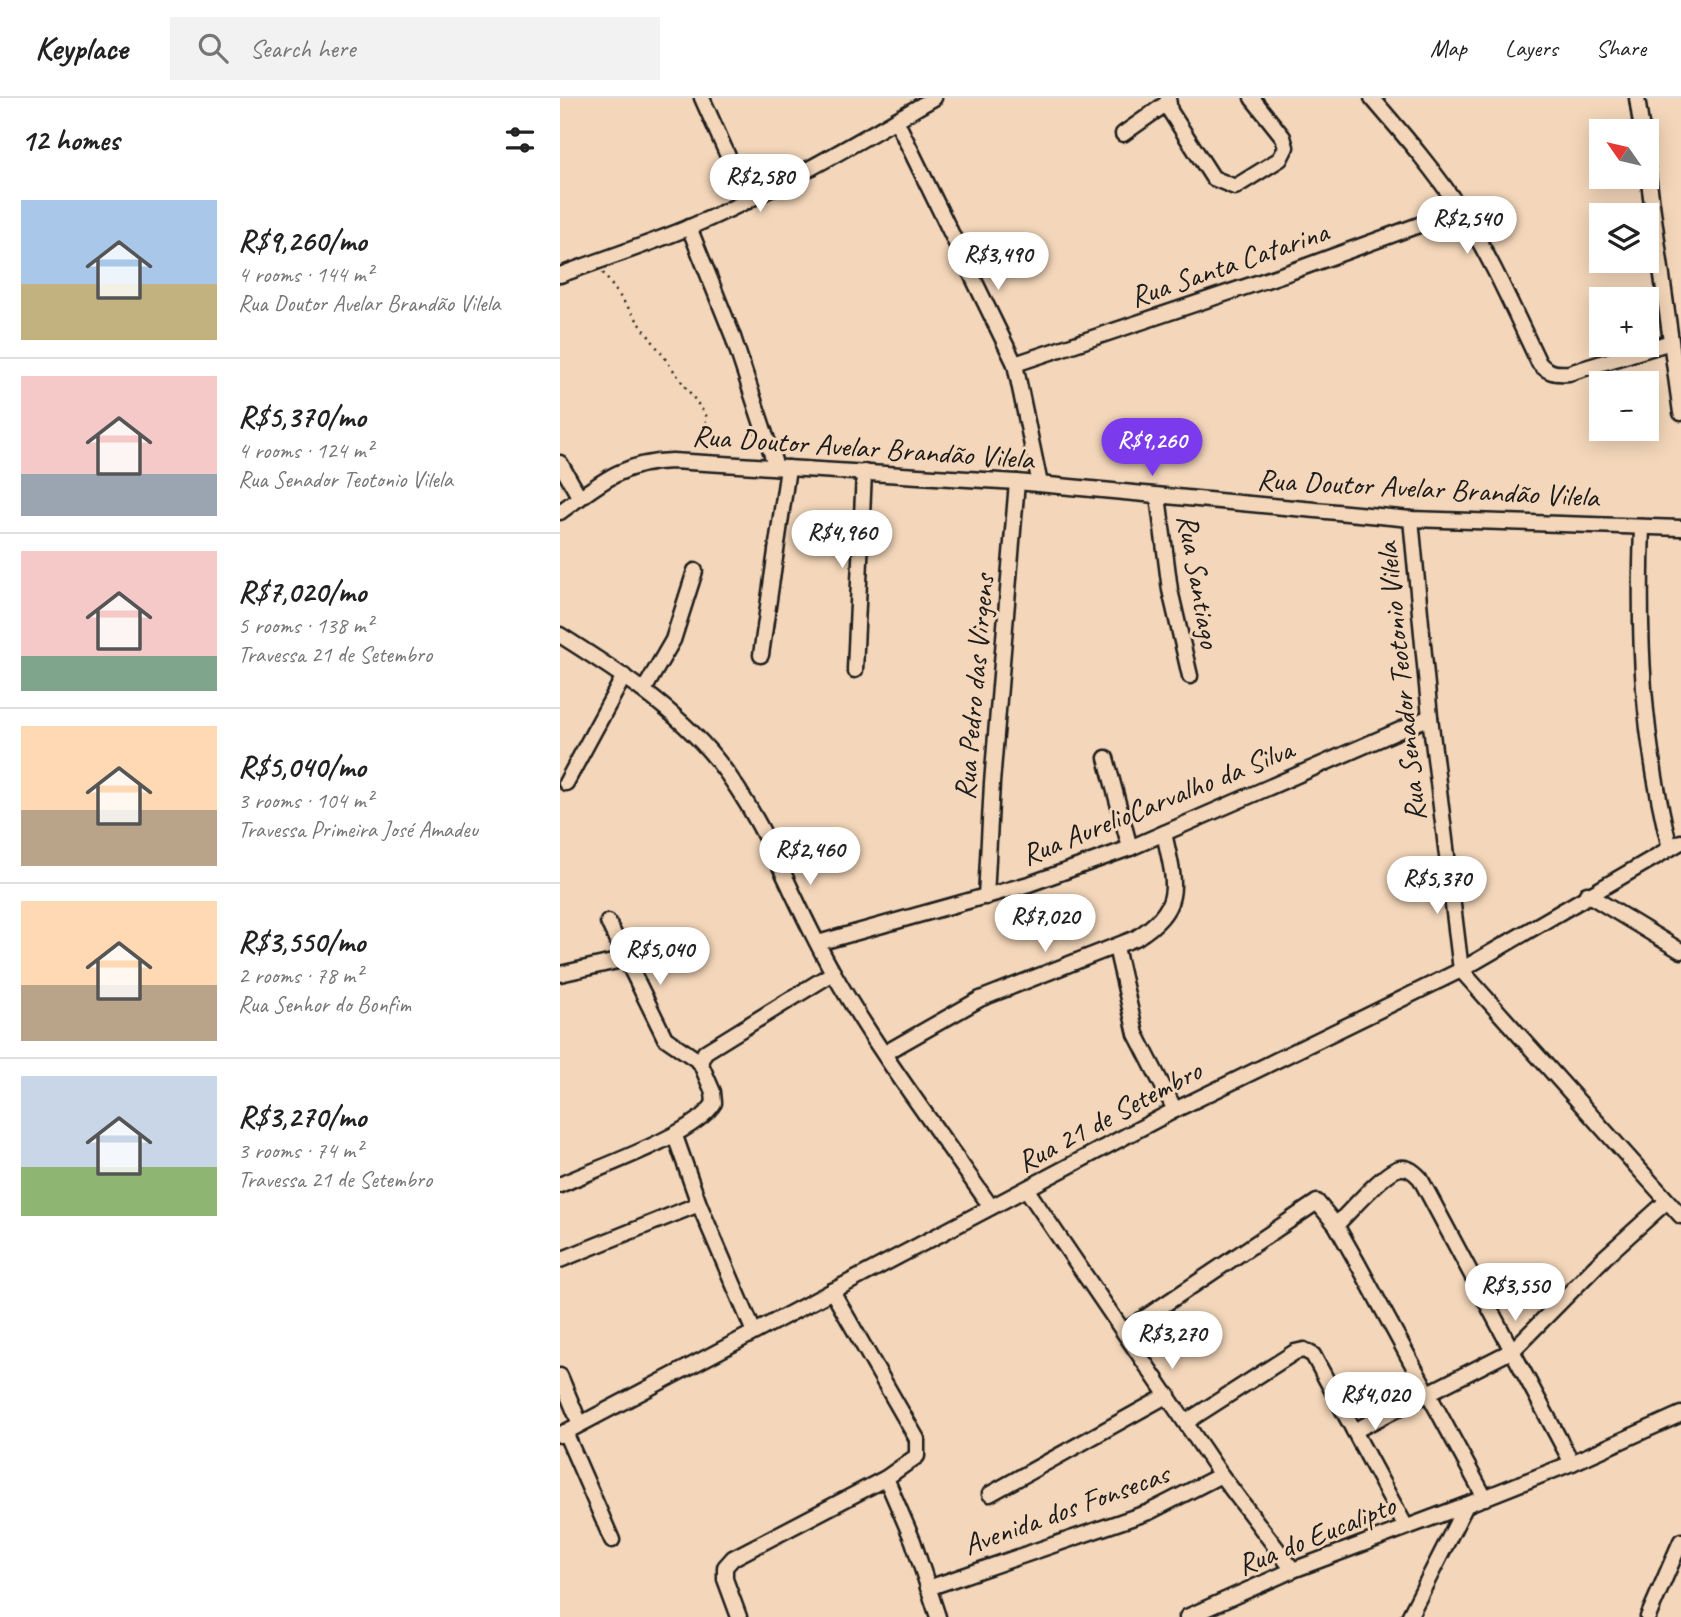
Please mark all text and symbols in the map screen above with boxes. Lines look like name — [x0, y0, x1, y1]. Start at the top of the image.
search box — [170, 17, 660, 80]
text: Keyplace — [35, 27, 128, 69]
icon: search — [194, 29, 232, 67]
text: Search here — [250, 32, 356, 65]
text: Map — [1430, 33, 1467, 63]
text: Layers — [1505, 33, 1558, 63]
text: Share — [1596, 33, 1646, 63]
north arrow — [1589, 119, 1659, 189]
map controls — [1589, 119, 1659, 441]
text: 12 homes — [21, 121, 119, 159]
icon: filters — [501, 121, 539, 159]
pin: R$2,580 — [695, 155, 825, 214]
text: R$2,580 — [726, 162, 794, 191]
pin: R$2,540 — [1402, 197, 1532, 256]
button: layers — [1589, 203, 1659, 273]
text: R$2,540 — [1433, 204, 1501, 233]
street label: Rua Santa Catarina — [1125, 212, 1335, 316]
text: R$9,260/mo — [238, 222, 366, 260]
icon: home — [77, 228, 161, 312]
pin: R$3,490 — [933, 232, 1063, 292]
text: R$3,490 — [964, 240, 1032, 269]
text: 4 rooms · 144 m² — [238, 260, 373, 289]
button: + — [1589, 287, 1659, 357]
text: Rua Doutor Avelar Brandão Vilela — [238, 289, 500, 318]
button: − — [1589, 371, 1659, 441]
text: R$5,370/mo — [238, 398, 366, 436]
icon: home — [77, 404, 161, 488]
street label: Rua Doutor Avelar Brandão Vilela — [691, 416, 1037, 478]
pin: R$9,260 — [1087, 418, 1217, 478]
text: R$9,260 — [1117, 426, 1187, 455]
text: 4 rooms · 124 m² — [238, 436, 373, 465]
street label: Rua Doutor Avelar Brandão Vilela — [1256, 460, 1602, 516]
text: Rua Senador Teotonio Vilela — [238, 465, 453, 494]
pin: R$4,960 — [777, 510, 907, 570]
street label: Rua Santiago — [1169, 511, 1230, 652]
text: R$4,960 — [807, 518, 877, 547]
street label: Rua Senador Teotonio Vilela — [1367, 539, 1435, 823]
street label: Rua Pedro das Virgens — [945, 570, 1003, 801]
text: R$7,020/mo — [238, 573, 366, 611]
icon: home — [77, 579, 161, 663]
text: 5 rooms · 138 m² — [238, 611, 373, 640]
text: Travessa 21 de Setembro — [238, 640, 432, 669]
street label: Rua AurelioCarvalho da Silva — [1016, 729, 1301, 874]
text: R$5,040/mo — [238, 748, 366, 786]
icon: home — [77, 754, 161, 838]
text: 3 rooms · 104 m² — [238, 786, 373, 815]
text: Travessa Primeira José Amadeu — [238, 815, 478, 844]
pin: R$2,460 — [745, 828, 875, 887]
text: R$2,460 — [775, 835, 845, 864]
pin: R$5,370 — [1372, 856, 1502, 916]
text: R$5,370 — [1403, 864, 1471, 893]
pin: R$7,020 — [980, 894, 1110, 954]
text: R$7,020 — [1011, 902, 1079, 931]
text: R$3,550/mo — [238, 923, 365, 961]
pin: R$5,040 — [595, 928, 725, 987]
icon: home — [77, 929, 161, 1013]
text: R$5,040 — [626, 935, 694, 964]
text: 2 rooms · 78 m² — [238, 961, 362, 990]
text: Rua Senhor do Bonfim — [238, 990, 411, 1019]
street label: Rua 21 de Setembro — [1010, 1051, 1209, 1181]
text: R$3,270/mo — [238, 1098, 366, 1136]
icon: home — [77, 1104, 161, 1188]
text: 3 rooms · 74 m² — [238, 1136, 362, 1165]
text: Travessa 21 de Setembro — [238, 1165, 432, 1194]
pin: R$3,550 — [1450, 1264, 1580, 1323]
text: R$3,550 — [1481, 1271, 1549, 1300]
pin: R$3,270 — [1107, 1312, 1237, 1371]
text: R$3,270 — [1138, 1319, 1206, 1348]
pin: R$4,020 — [1310, 1372, 1440, 1432]
text: R$4,020 — [1341, 1380, 1409, 1409]
street label: Avenida dos Fonsecas — [958, 1453, 1177, 1564]
street label: Rua do Eucalipto — [1231, 1486, 1402, 1584]

